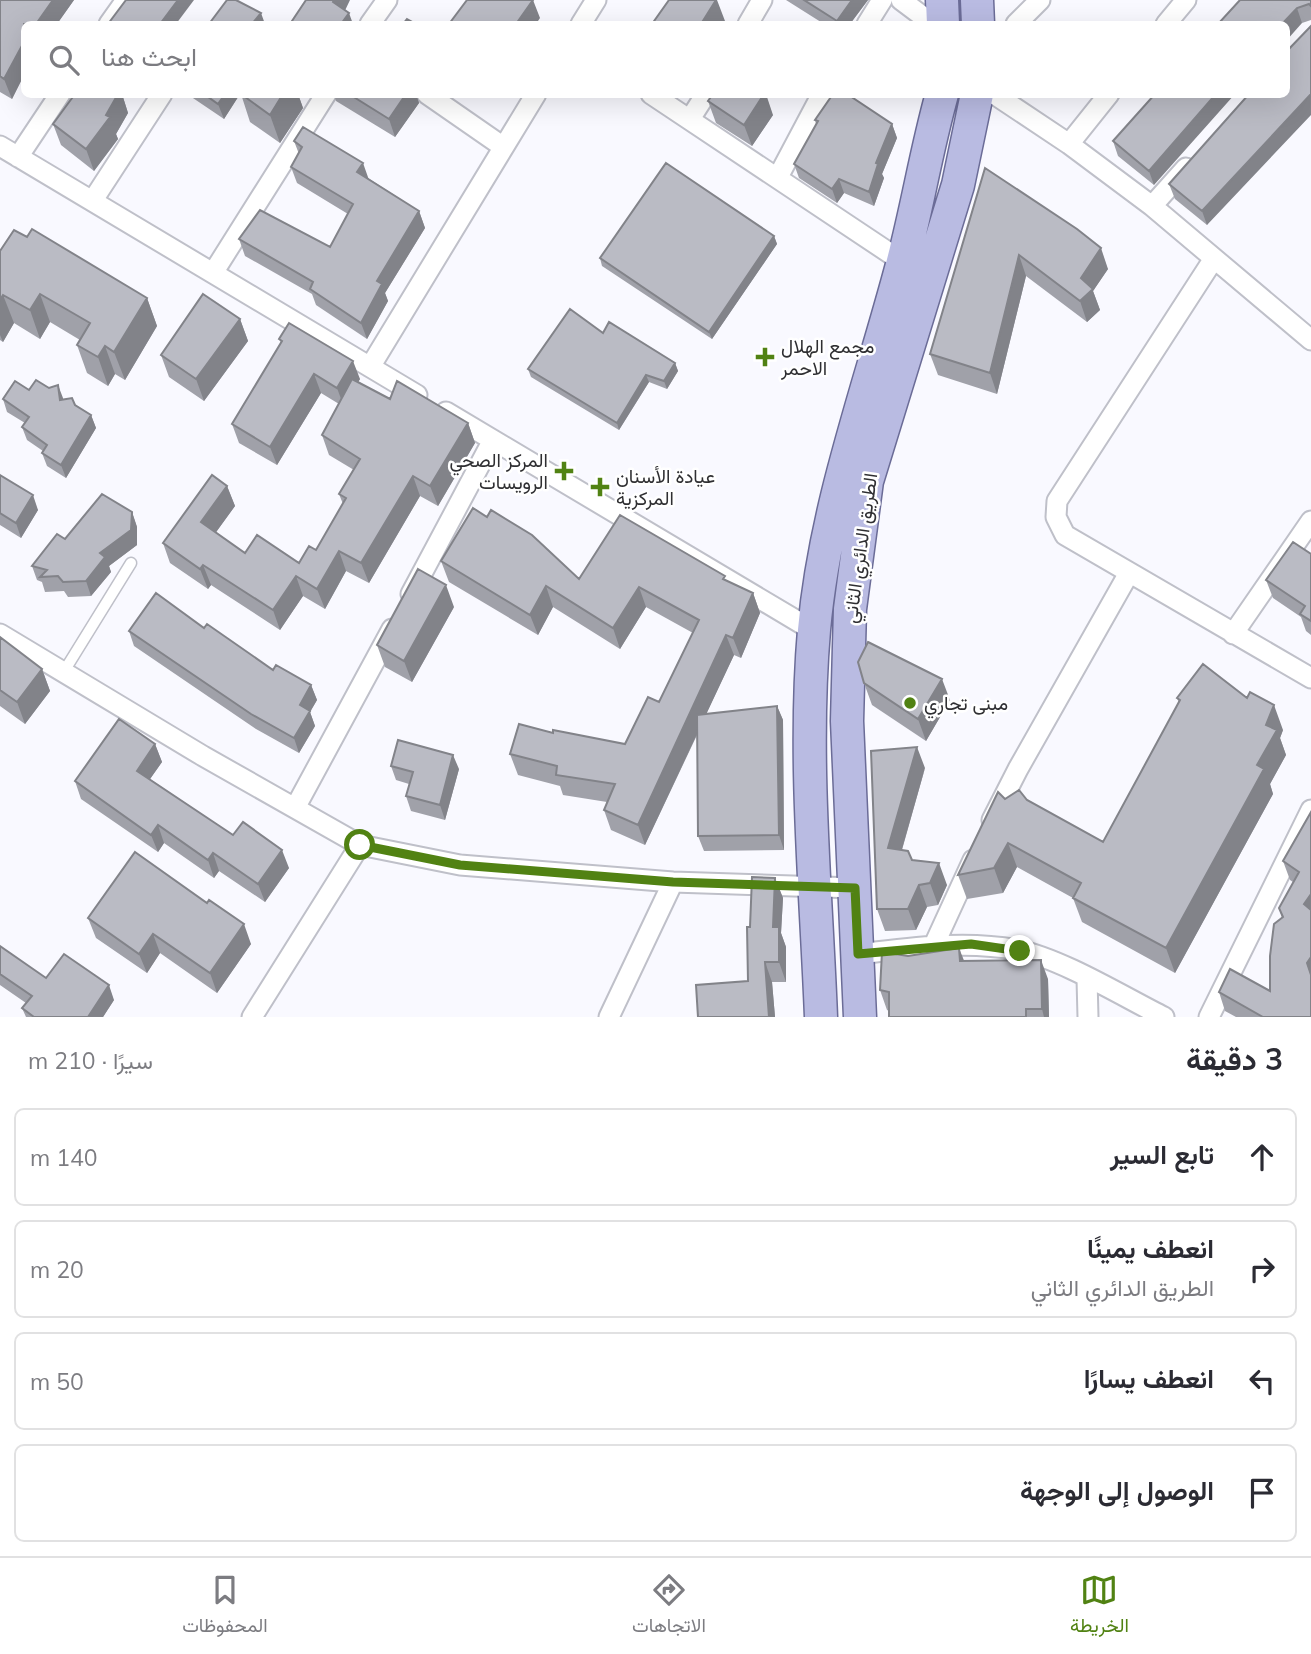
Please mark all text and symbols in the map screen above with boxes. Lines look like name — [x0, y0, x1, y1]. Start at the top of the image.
search box — [21, 21, 1290, 98]
text: ابحث هنا — [101, 40, 197, 73]
icon: search — [45, 41, 83, 79]
place label: مجمع الهلال الاحمر — [780, 334, 874, 380]
marker: مجمع الهلال الاحمر — [755, 347, 775, 367]
place label: المركز الصحي الرويسات — [449, 448, 548, 494]
marker: المركز الصحي الرويسات — [554, 461, 574, 481]
place label: عيادة الأسنان المركزية — [616, 464, 715, 510]
street label: الطريق الدائري الثاني — [838, 471, 886, 625]
marker: عيادة الأسنان المركزية — [590, 477, 610, 497]
place label: مبنى تجاري — [924, 691, 1008, 719]
marker: مبنى تجاري — [902, 695, 918, 711]
route start — [344, 829, 375, 860]
route end — [1004, 935, 1035, 966]
text: 3 دقيقة — [1186, 1040, 1283, 1078]
text: سيرًا · 210 m — [28, 1046, 153, 1075]
text: تابع السير — [1110, 1138, 1214, 1171]
icon: ahead — [1243, 1138, 1281, 1176]
text: 140 m — [30, 1143, 98, 1172]
text: انعطف يمينًا — [1087, 1232, 1214, 1265]
icon: right — [1243, 1250, 1281, 1288]
text: 20 m — [30, 1255, 84, 1284]
text: الطريق الدائري الثاني — [1031, 1273, 1214, 1302]
text: انعطف يسارًا — [1084, 1362, 1214, 1395]
icon: left — [1243, 1362, 1281, 1400]
text: 50 m — [30, 1367, 84, 1396]
text: الوصول إلى الوجهة — [1020, 1474, 1214, 1507]
icon: arrive — [1243, 1474, 1281, 1512]
tab: المحفوظات — [182, 1571, 268, 1642]
tab: الاتجاهات — [632, 1571, 706, 1642]
tab: الخريطة — [1070, 1571, 1129, 1642]

